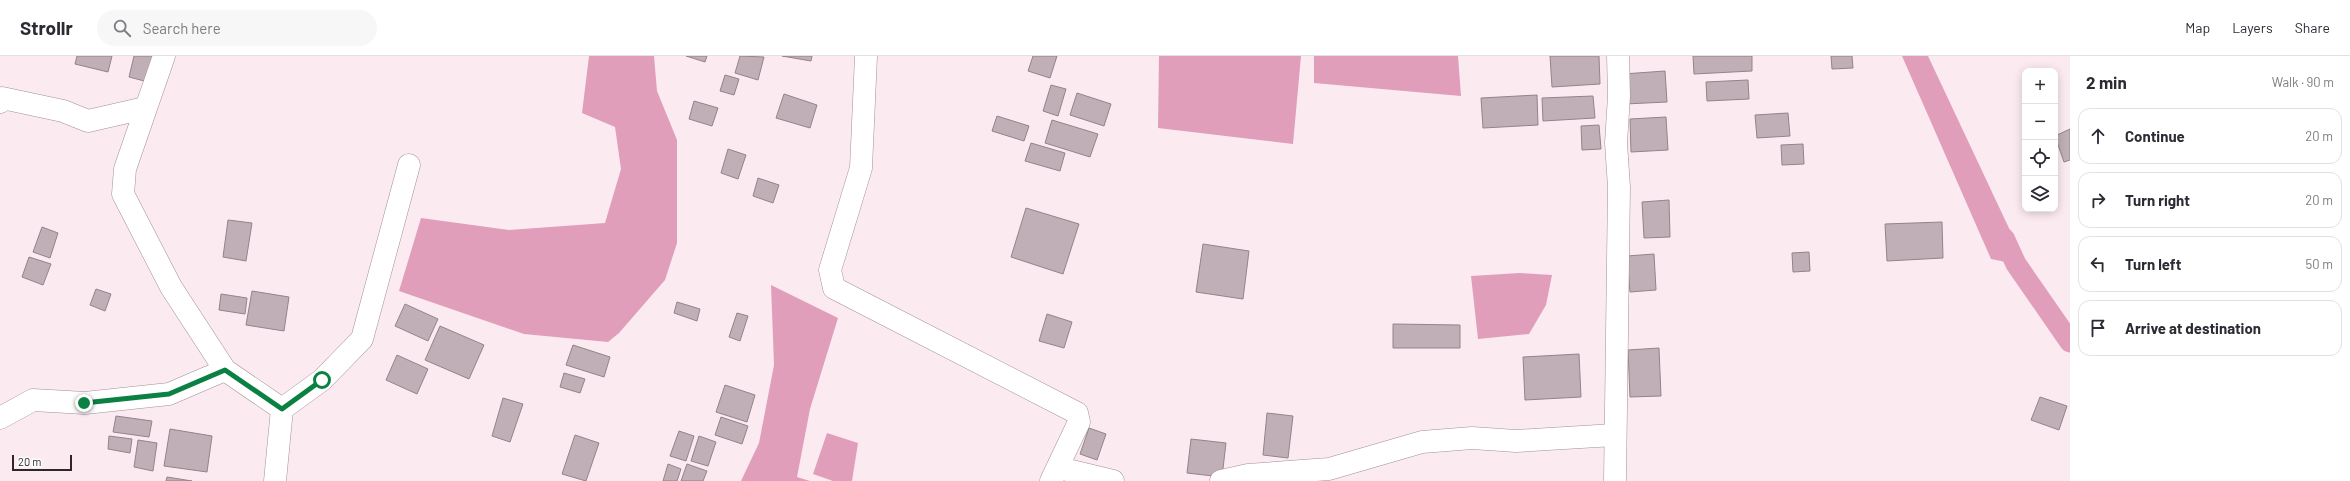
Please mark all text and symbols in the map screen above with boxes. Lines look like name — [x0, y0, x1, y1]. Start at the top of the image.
search box — [97, 10, 377, 46]
text: Strollr — [20, 16, 73, 39]
icon: search — [111, 17, 133, 39]
text: Search here — [143, 19, 221, 37]
text: Map — [2185, 19, 2210, 36]
text: Layers — [2232, 19, 2273, 36]
text: Share — [2295, 19, 2330, 36]
map controls — [2022, 68, 2058, 212]
button: + — [2022, 68, 2058, 104]
text: 2 min — [2086, 72, 2127, 92]
text: Walk · 90 m — [2272, 74, 2334, 90]
button: − — [2022, 104, 2058, 140]
icon: ahead — [2087, 125, 2109, 147]
text: Continue — [2125, 127, 2185, 145]
text: 20 m — [2305, 128, 2333, 144]
button: locate — [2022, 140, 2058, 176]
button: layers — [2022, 176, 2058, 212]
icon: right — [2087, 189, 2109, 211]
text: Turn right — [2125, 191, 2190, 209]
text: 20 m — [2305, 192, 2333, 208]
icon: left — [2087, 253, 2109, 275]
text: Turn left — [2125, 255, 2181, 273]
text: 50 m — [2306, 256, 2333, 272]
icon: arrive — [2087, 317, 2109, 339]
text: Arrive at destination — [2125, 319, 2261, 337]
route start — [313, 371, 331, 389]
route end — [75, 394, 93, 412]
scale bar — [12, 453, 72, 472]
text: 20 m — [18, 455, 41, 468]

